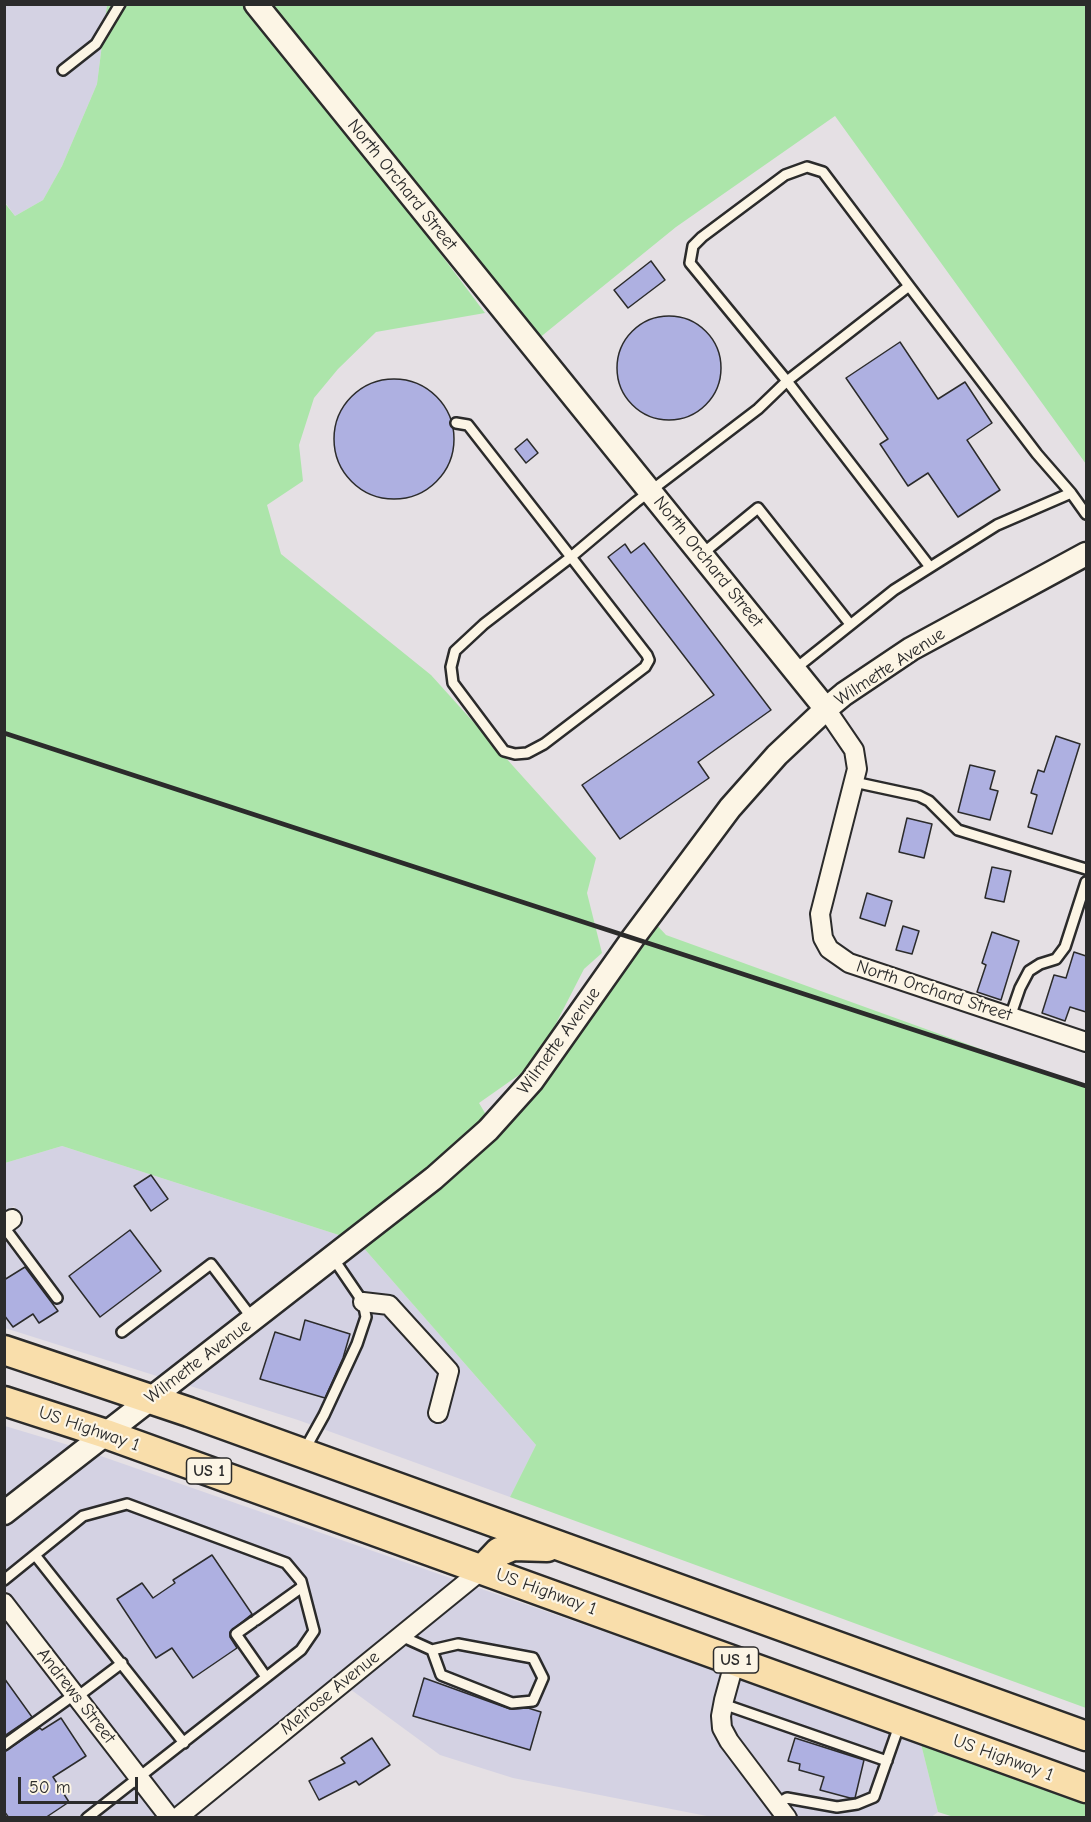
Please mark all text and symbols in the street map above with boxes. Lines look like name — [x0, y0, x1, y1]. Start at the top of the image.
street label: North Orchard Street — [343, 115, 461, 255]
street label: North Orchard Street — [649, 492, 767, 632]
street label: Wilmette Avenue — [831, 623, 949, 711]
street label: North Orchard Street — [853, 956, 1015, 1026]
street label: Wilmette Avenue — [513, 983, 605, 1099]
street label: Wilmette Avenue — [141, 1315, 255, 1409]
street label: US Highway 1 — [36, 1402, 142, 1456]
road number: US 1 — [186, 1458, 232, 1484]
street label: US Highway 1 — [493, 1564, 599, 1620]
street label: Andrews Street — [32, 1644, 120, 1748]
street label: Melrose Avenue — [276, 1646, 384, 1740]
road number: US 1 — [714, 1647, 758, 1673]
street label: US Highway 1 — [950, 1730, 1056, 1786]
scale bar — [21, 1765, 141, 1803]
text: 50 m — [29, 1777, 71, 1798]

